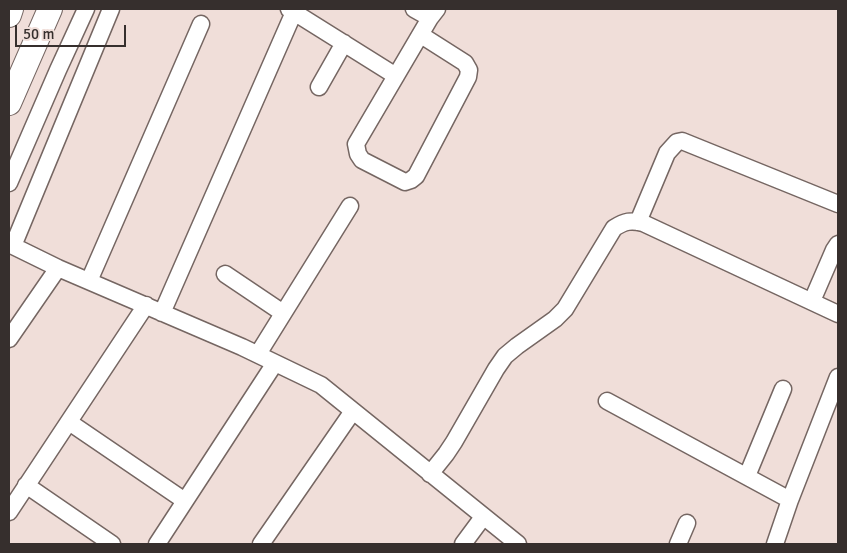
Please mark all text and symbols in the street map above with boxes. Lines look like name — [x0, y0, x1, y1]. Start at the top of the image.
scale bar — [18, 15, 129, 47]
text: 50 m — [23, 25, 54, 43]

